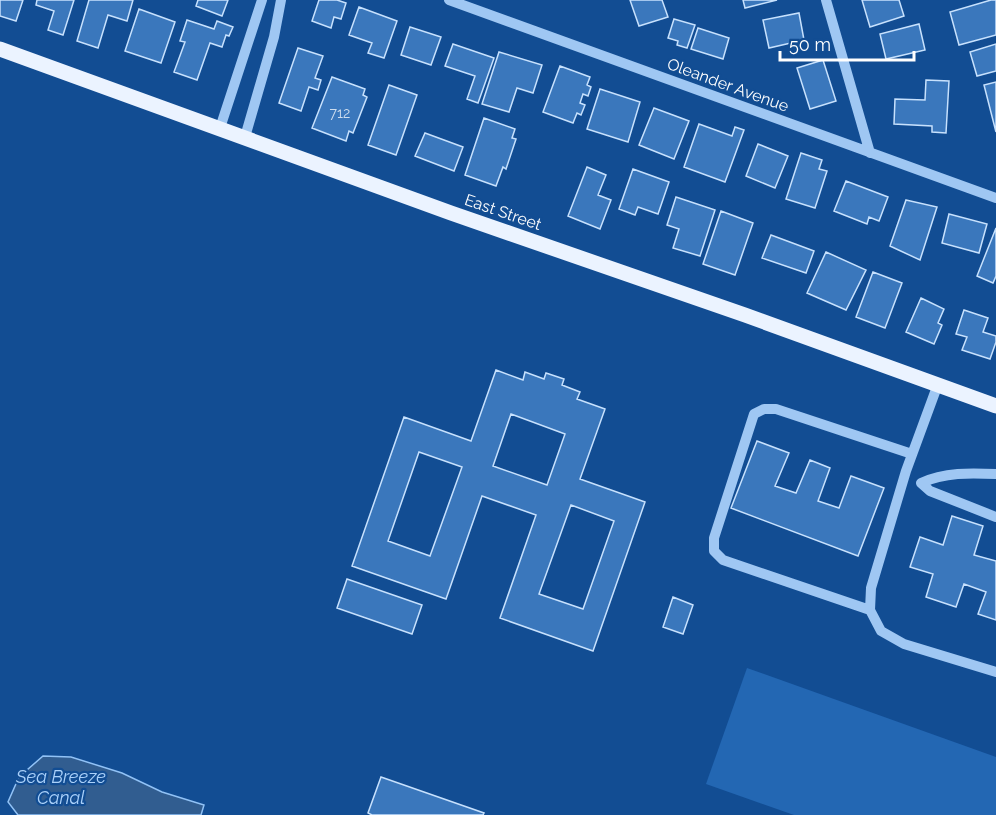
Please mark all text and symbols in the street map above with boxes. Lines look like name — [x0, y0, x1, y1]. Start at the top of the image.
scale bar — [780, 24, 914, 62]
text: 50 m — [789, 34, 831, 55]
street label: Oleander Avenue — [665, 54, 791, 116]
house number: 712 — [330, 105, 350, 121]
street label: East Street — [462, 190, 544, 234]
water label: Sea Breeze Canal — [15, 766, 106, 808]

